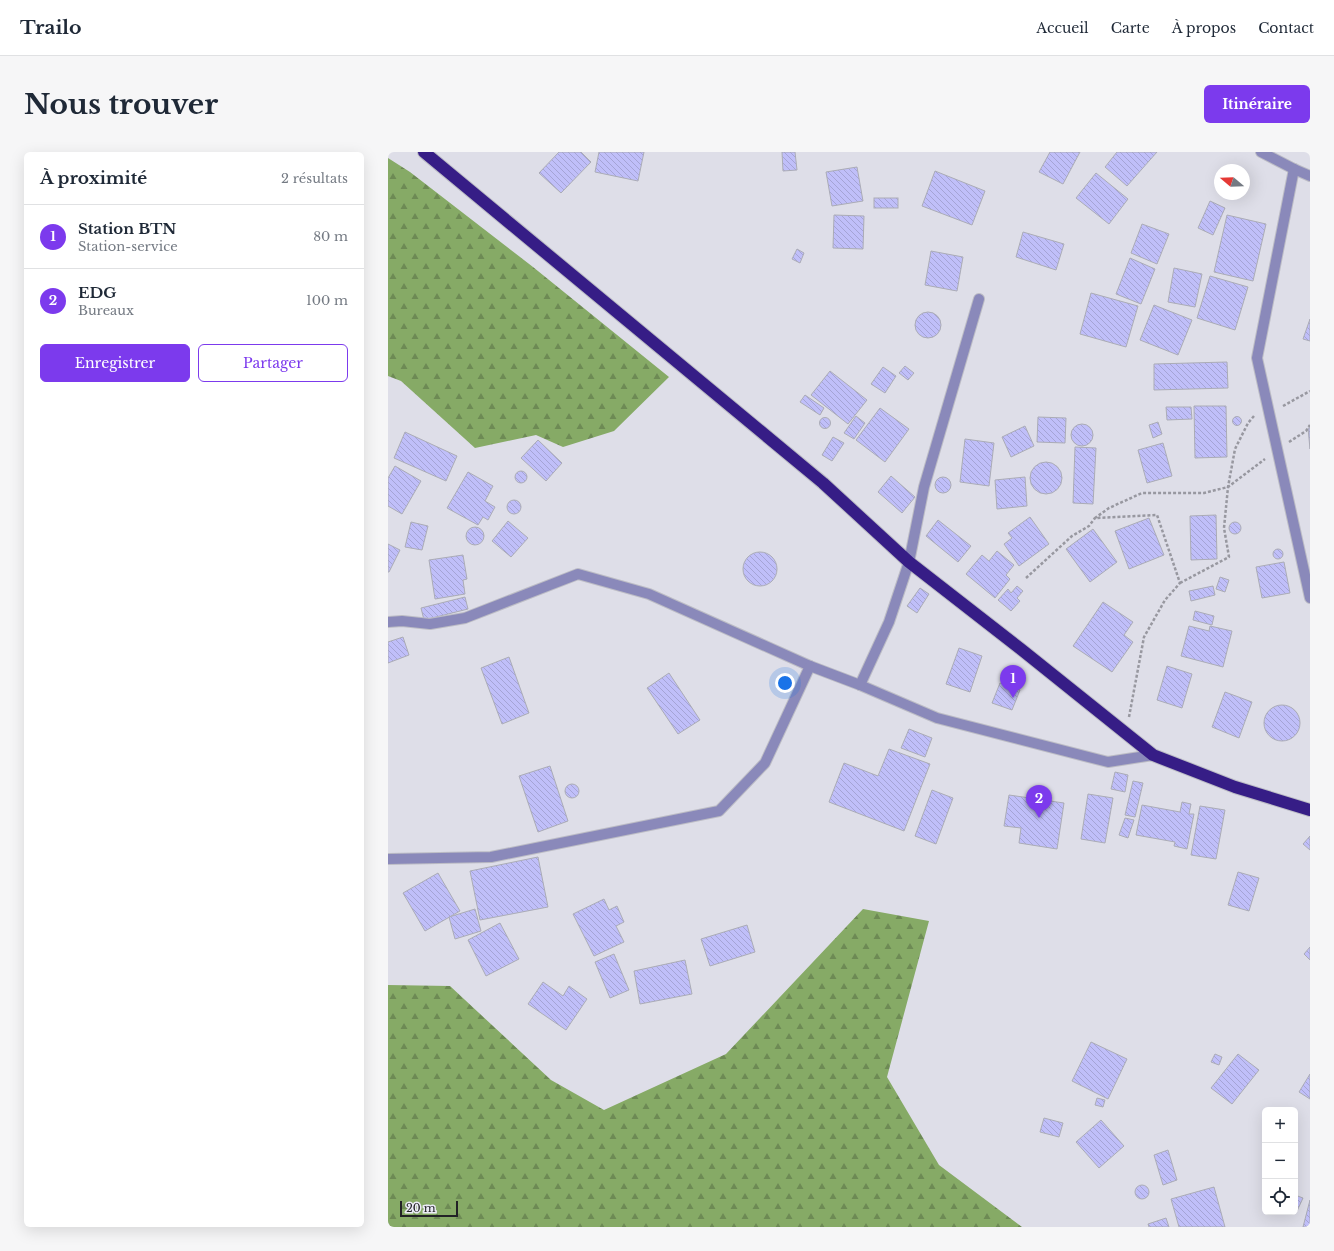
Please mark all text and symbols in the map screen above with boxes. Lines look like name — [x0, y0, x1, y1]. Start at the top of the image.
text: Trailo — [20, 16, 82, 39]
text: Accueil — [1036, 19, 1089, 37]
text: Carte — [1111, 19, 1150, 37]
text: À propos — [1172, 19, 1236, 37]
text: Contact — [1258, 19, 1314, 37]
button: Itinéraire — [1204, 85, 1310, 123]
text: Nous trouver — [24, 87, 218, 122]
north arrow — [1214, 164, 1250, 200]
text: À proximité — [40, 168, 147, 189]
text: 2 résultats — [281, 170, 348, 187]
text: Station BTN — [78, 219, 176, 238]
text: 1 — [50, 228, 56, 245]
text: 80 m — [313, 228, 348, 245]
text: Station-service — [78, 238, 178, 255]
text: EDG — [78, 283, 116, 302]
text: 2 — [49, 292, 57, 309]
text: 100 m — [306, 292, 348, 309]
text: Bureaux — [78, 302, 134, 319]
button: Enregistrer — [40, 344, 190, 382]
button: Partager — [198, 344, 348, 382]
pin: 1 — [1000, 665, 1026, 698]
your location — [775, 673, 795, 693]
pin: 2 — [1026, 785, 1052, 818]
map controls — [1262, 1107, 1298, 1215]
button: + — [1262, 1107, 1298, 1143]
button: − — [1262, 1143, 1298, 1179]
button: locate — [1262, 1179, 1298, 1215]
scale bar — [400, 1199, 458, 1218]
text: 20 m — [406, 1201, 436, 1215]

